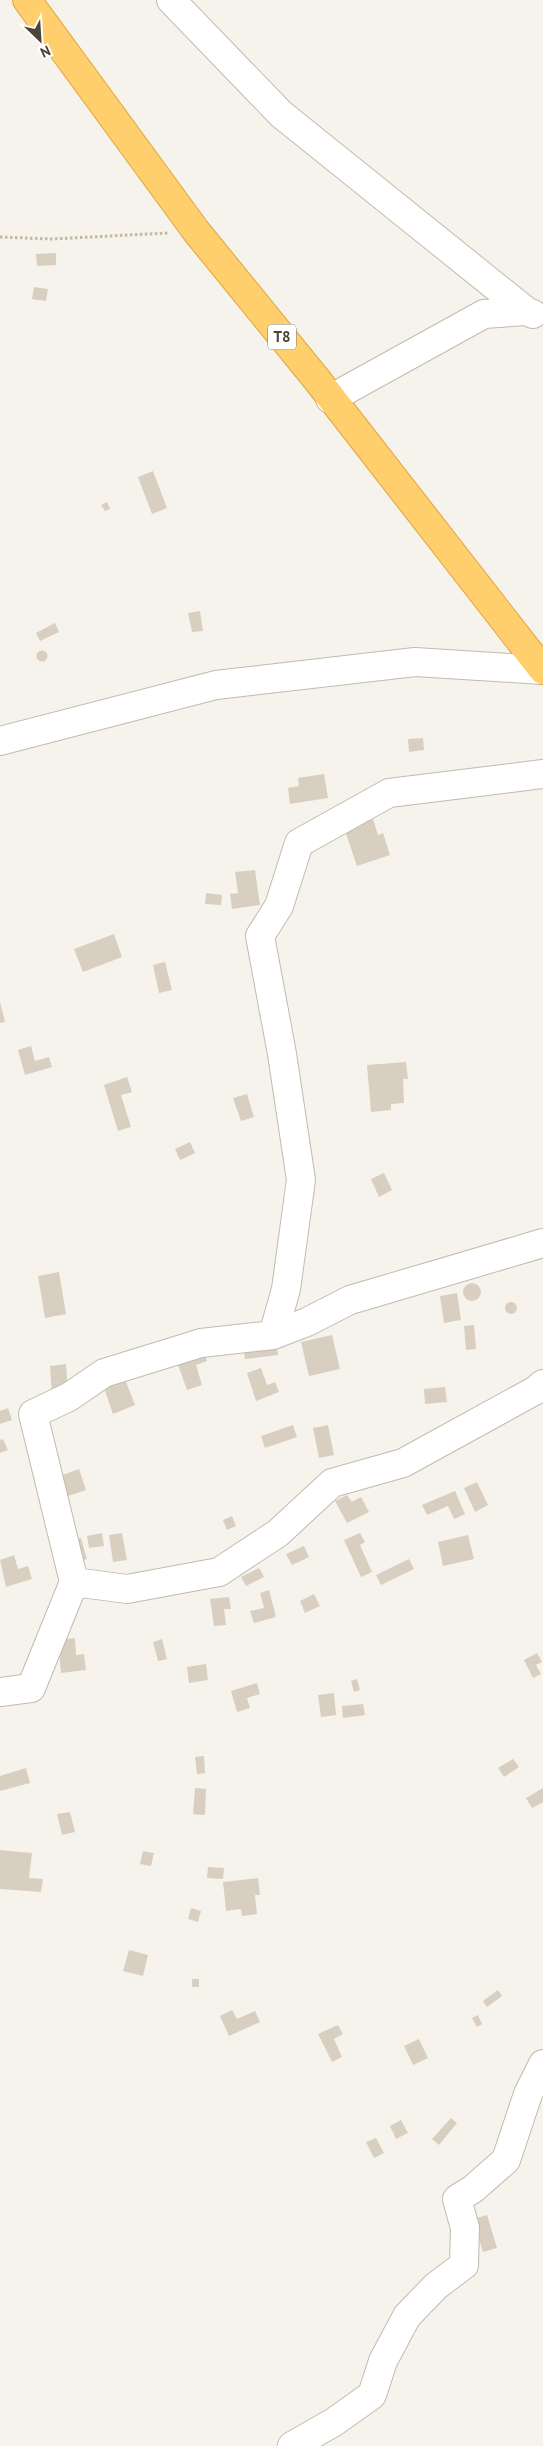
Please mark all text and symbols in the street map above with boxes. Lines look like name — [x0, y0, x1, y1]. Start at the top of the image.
north arrow — [15, 15, 65, 65]
text: N — [38, 42, 53, 62]
road number: T8 — [268, 324, 296, 350]

